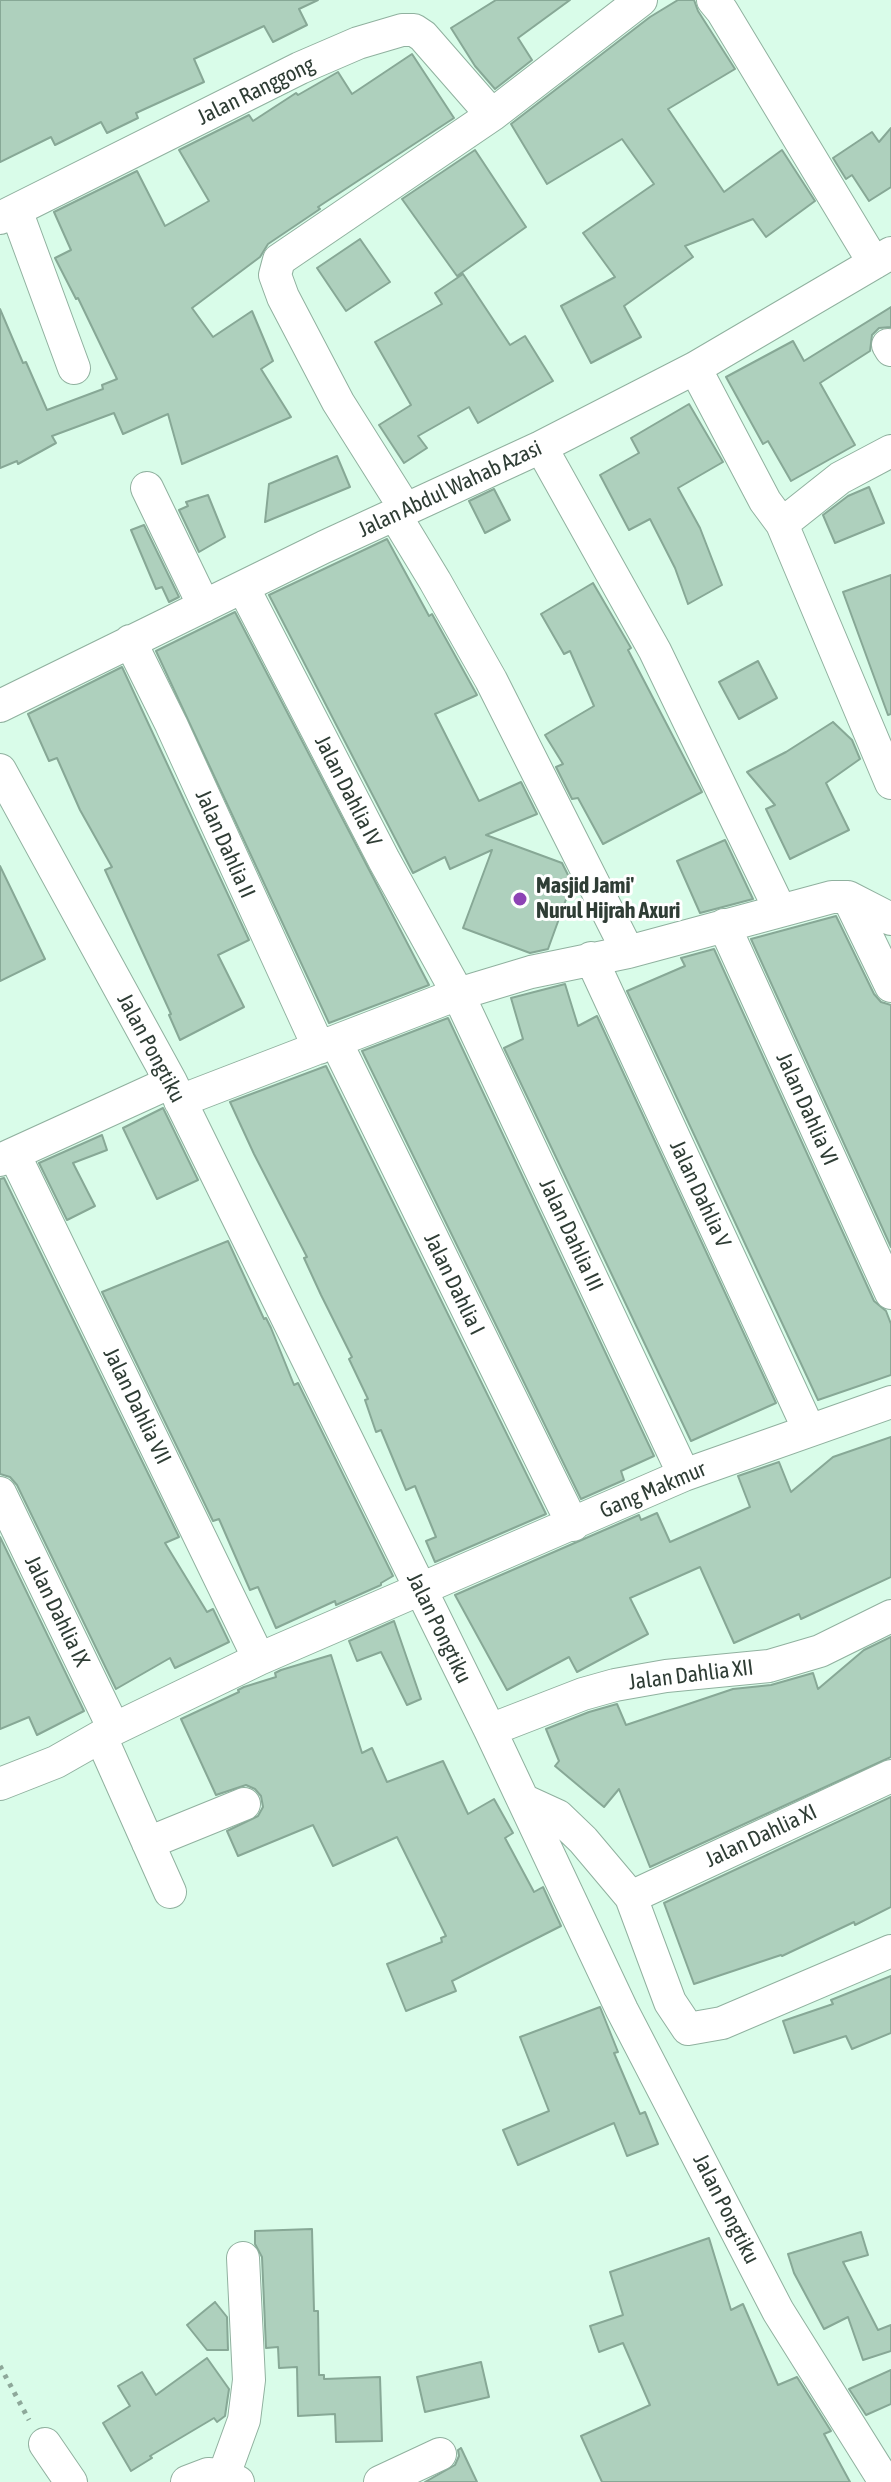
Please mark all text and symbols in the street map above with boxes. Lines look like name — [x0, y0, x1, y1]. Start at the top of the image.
street label: Jalan Ranggong — [193, 51, 319, 131]
street label: Jalan Abdul Wahab Azasi — [354, 435, 546, 543]
street label: Jalan Dahlia IV — [309, 731, 387, 851]
street label: Jalan Dahlia II — [189, 786, 261, 902]
place label: Masjid Jami' Nurul Hijrah Axuri — [536, 873, 680, 924]
marker: Masjid Jami' Nurul Hijrah Axuri — [511, 890, 529, 908]
street label: Jalan Pongtiku — [111, 989, 191, 1107]
street label: Jalan Dahlia VI — [770, 1048, 844, 1170]
street label: Jalan Dahlia V — [664, 1136, 736, 1252]
street label: Jalan Dahlia III — [533, 1175, 609, 1295]
street label: Jalan Dahlia I — [418, 1229, 490, 1339]
street label: Jalan Dahlia VII — [97, 1343, 177, 1469]
street label: Gang Makmur — [596, 1456, 710, 1524]
street label: Jalan Dahlia IX — [19, 1551, 95, 1671]
street label: Jalan Pongtiku — [401, 1568, 477, 1688]
street label: Jalan Dahlia XII — [627, 1654, 755, 1696]
street label: Jalan Dahlia XI — [701, 1799, 821, 1873]
street label: Jalan Pongtiku — [687, 2150, 765, 2268]

